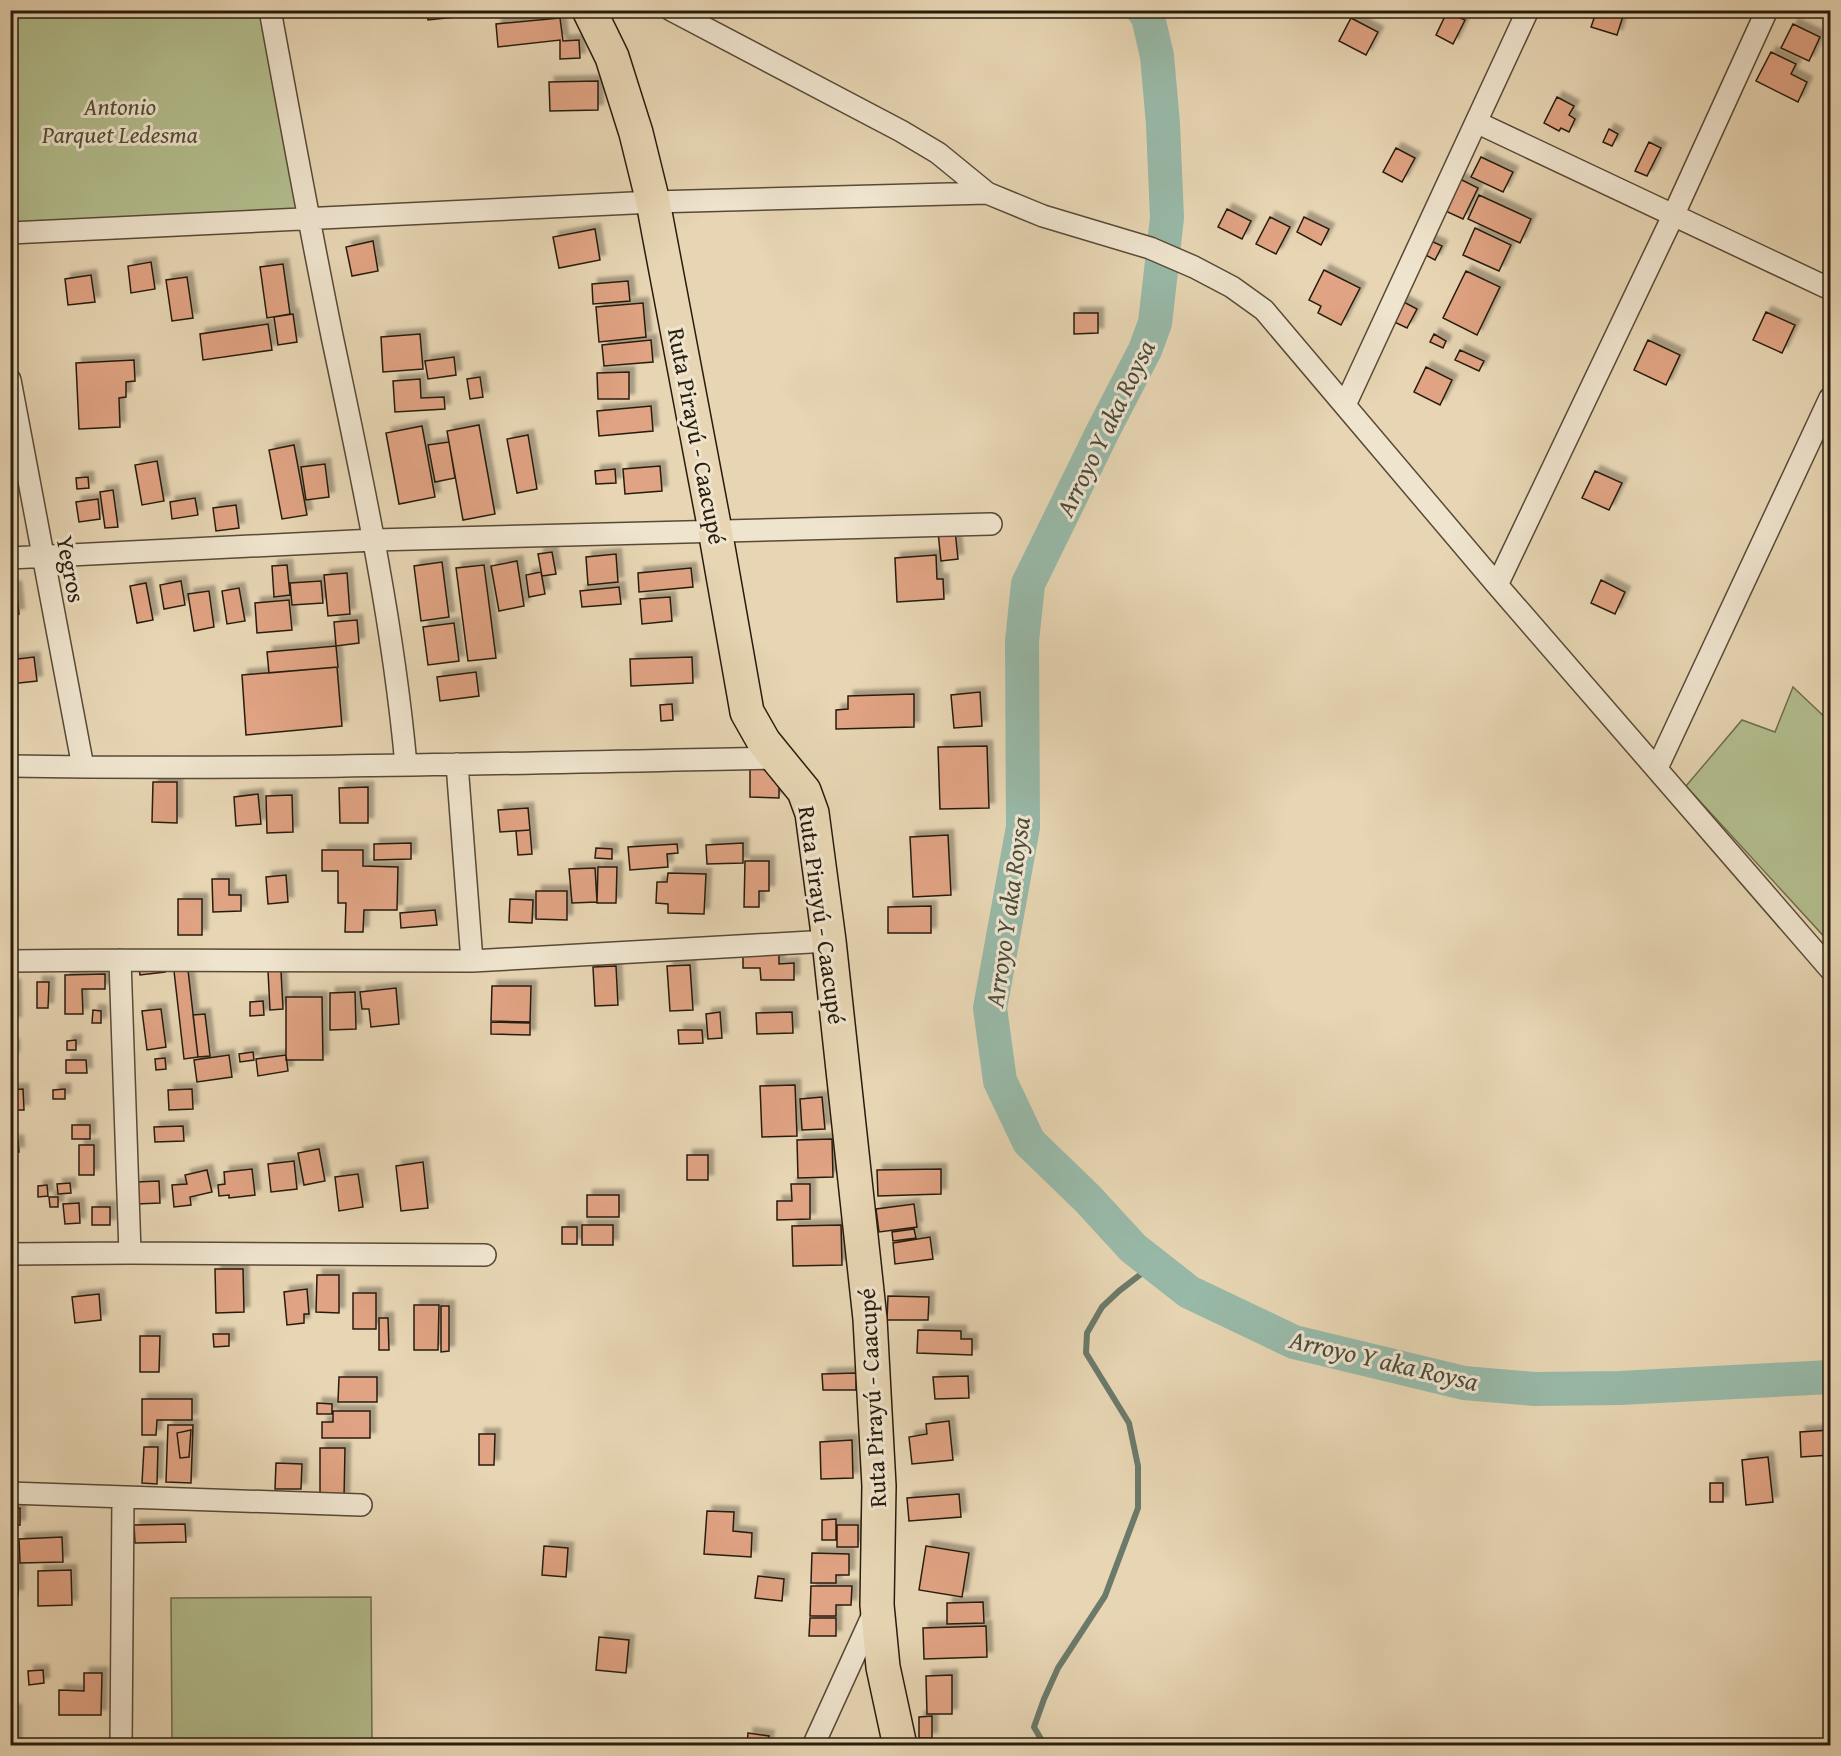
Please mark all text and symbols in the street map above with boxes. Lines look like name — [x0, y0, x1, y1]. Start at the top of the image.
park label: Antonio Parquet Ledesma — [41, 89, 198, 152]
street label: Ruta Pirayú - Caacupé — [659, 325, 735, 547]
water label: Arroyo Y aka Roysa — [1045, 333, 1165, 524]
street label: Yegros — [47, 533, 95, 605]
street label: Ruta Pirayú - Caacupé — [789, 804, 855, 1026]
water label: Arroyo Y aka Roysa — [974, 814, 1040, 1011]
street label: Ruta Pirayú - Caacupé — [849, 1287, 895, 1509]
water label: Arroyo Y aka Roysa — [1285, 1319, 1482, 1401]

